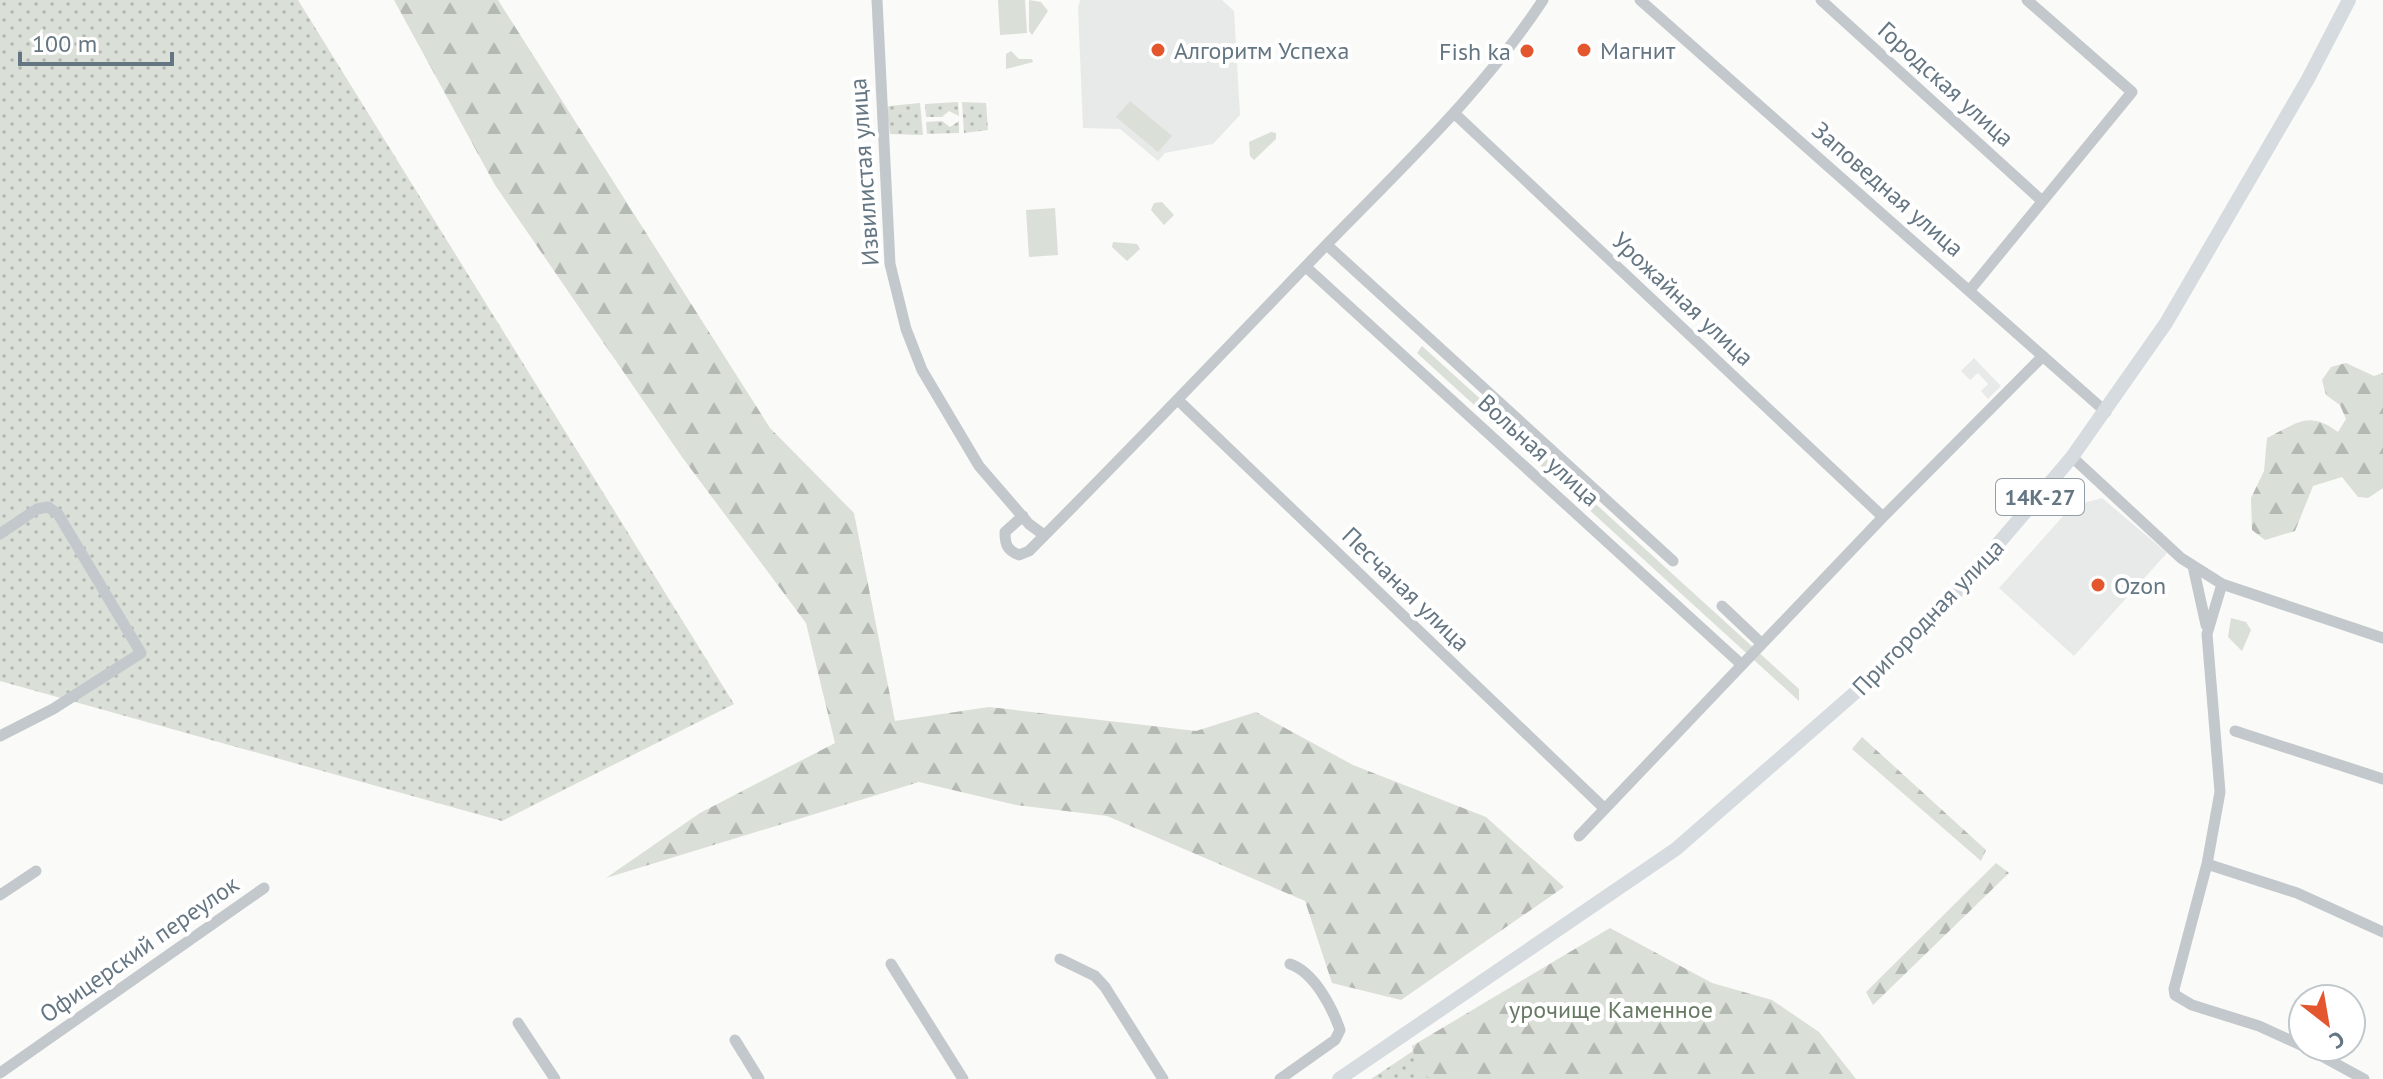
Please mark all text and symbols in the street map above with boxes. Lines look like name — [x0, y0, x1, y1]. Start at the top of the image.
street label: Городская улица — [1871, 15, 2021, 153]
scale bar — [20, 16, 172, 66]
text: 100 m — [32, 28, 97, 59]
place label: Алгоритм Успеха — [1174, 35, 1349, 66]
place label: Магнит — [1600, 35, 1676, 66]
place label: Fish ka — [1439, 36, 1511, 67]
marker: Алгоритм Успеха — [1149, 41, 1167, 59]
marker: Магнит — [1575, 41, 1593, 59]
marker: Fish ka — [1518, 42, 1536, 60]
street label: Извилистая улица — [842, 77, 886, 267]
street label: Заповедная улица — [1806, 115, 1970, 263]
street label: Урожайная улица — [1606, 225, 1760, 373]
street label: Вольная улица — [1472, 387, 1606, 513]
road number: 14К-27 — [1996, 479, 2084, 515]
street label: Песчаная улица — [1336, 520, 1476, 658]
street label: Пригородная улица — [1845, 532, 2011, 702]
place label: Ozon — [2114, 570, 2166, 601]
marker: Ozon — [2089, 576, 2107, 594]
street label: Офицерский переулок — [33, 868, 245, 1029]
north arrow — [2287, 983, 2367, 1063]
park label: урочище Каменное — [1509, 994, 1713, 1025]
text: С — [2325, 1025, 2350, 1055]

